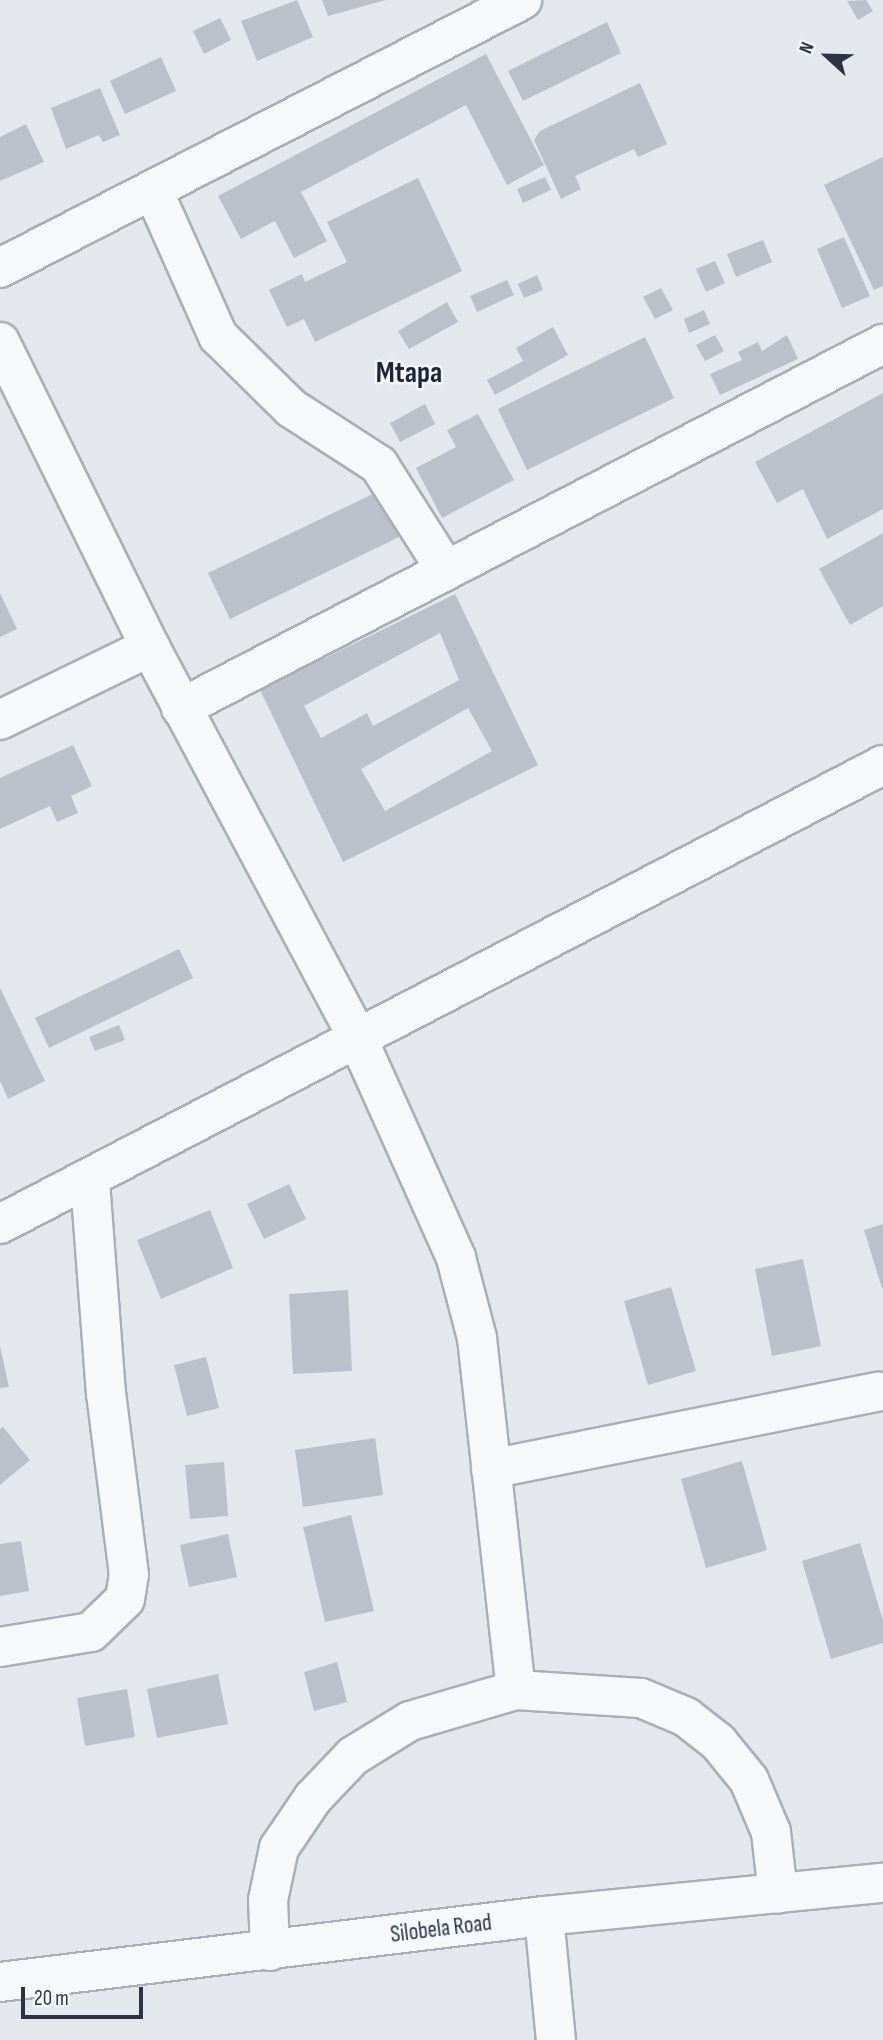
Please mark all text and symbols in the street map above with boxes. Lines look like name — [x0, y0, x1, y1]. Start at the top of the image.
north arrow — [792, 21, 862, 91]
text: N — [795, 39, 820, 57]
district label: Mtapa — [376, 355, 442, 391]
street label: Silobela Road — [389, 1909, 493, 1949]
scale bar — [24, 1974, 147, 2018]
text: 20 m — [34, 1986, 69, 2011]

